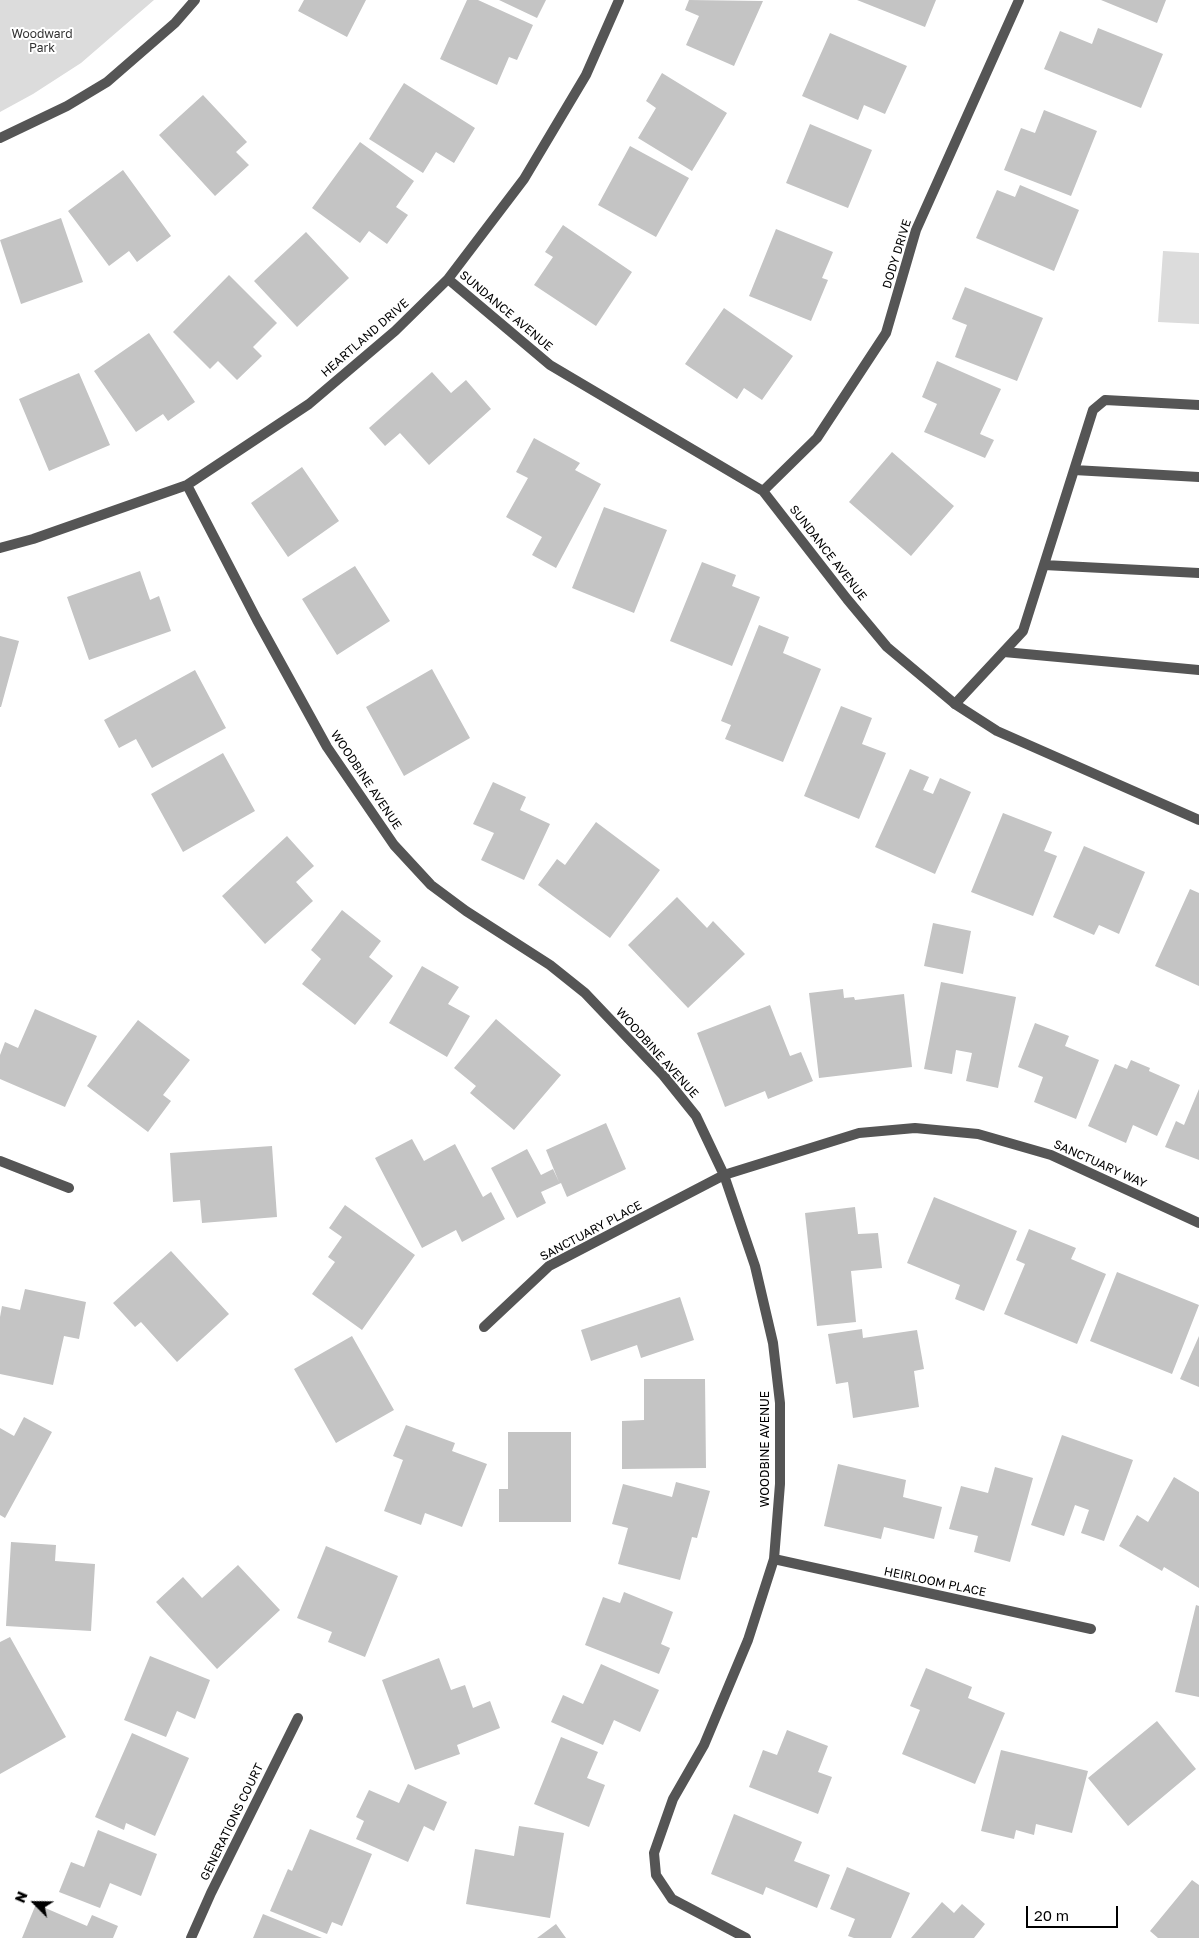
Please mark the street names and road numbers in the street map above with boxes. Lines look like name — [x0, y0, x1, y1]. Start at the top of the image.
street label: DODY DRIVE — [880, 218, 914, 290]
street label: SUNDANCE AVENUE — [457, 268, 555, 354]
street label: HEARTLAND DRIVE — [318, 296, 412, 380]
street label: SUNDANCE AVENUE — [786, 503, 870, 603]
street label: WOODBINE AVENUE — [328, 728, 404, 832]
street label: WOODBINE AVENUE — [613, 1005, 701, 1101]
street label: SANCTUARY WAY — [1051, 1137, 1149, 1191]
street label: SANCTUARY PLACE — [538, 1198, 644, 1264]
street label: WOODBINE AVENUE — [758, 1391, 772, 1507]
street label: HEIRLOOM PLACE — [883, 1564, 987, 1600]
street label: GENERATIONS COURT — [197, 1761, 267, 1883]

